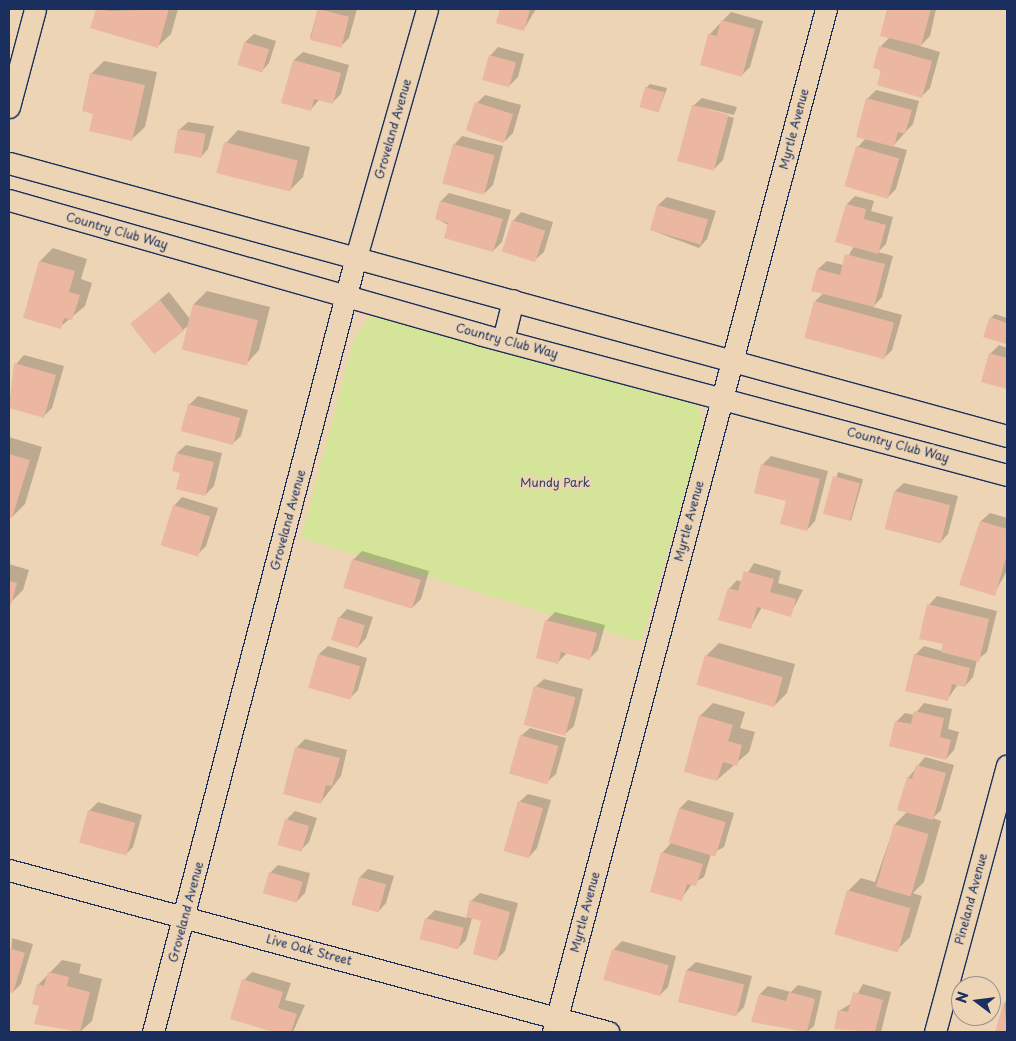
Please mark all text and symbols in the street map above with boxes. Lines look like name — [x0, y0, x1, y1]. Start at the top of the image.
street label: Groveland Avenue — [372, 77, 414, 181]
street label: Myrtle Avenue — [776, 87, 812, 171]
street label: Country Club Way — [64, 209, 170, 253]
street label: Country Club Way — [454, 320, 560, 362]
street label: Country Club Way — [845, 424, 951, 466]
street label: Groveland Avenue — [268, 468, 308, 572]
park label: Mundy Park — [520, 476, 590, 490]
street label: Myrtle Avenue — [671, 479, 707, 563]
street label: Pineland Avenue — [952, 852, 990, 946]
street label: Groveland Avenue — [166, 860, 206, 964]
street label: Myrtle Avenue — [567, 870, 603, 954]
street label: Live Oak Street — [264, 931, 354, 969]
north arrow — [951, 976, 1001, 1026]
text: N — [950, 989, 974, 1005]

